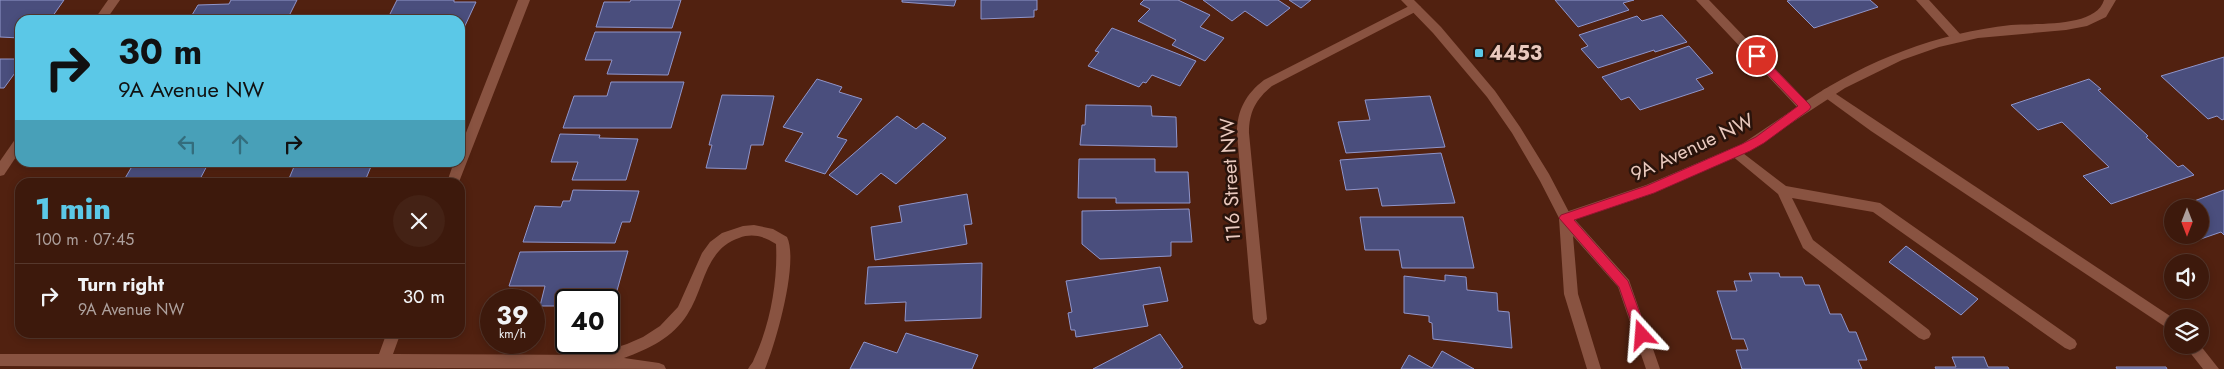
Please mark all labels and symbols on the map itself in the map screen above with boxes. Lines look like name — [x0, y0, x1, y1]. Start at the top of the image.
pin — [1736, 35, 1778, 77]
place label: 4453 — [1489, 39, 1542, 68]
marker: 4453 — [1473, 47, 1485, 59]
street label: 9A Avenue NW — [1626, 106, 1759, 189]
street label: 116 Street NW — [1213, 117, 1248, 243]
north arrow — [2164, 199, 2209, 244]
speed limit sign: 40 — [555, 289, 620, 354]
position arrow — [1615, 308, 1667, 360]

